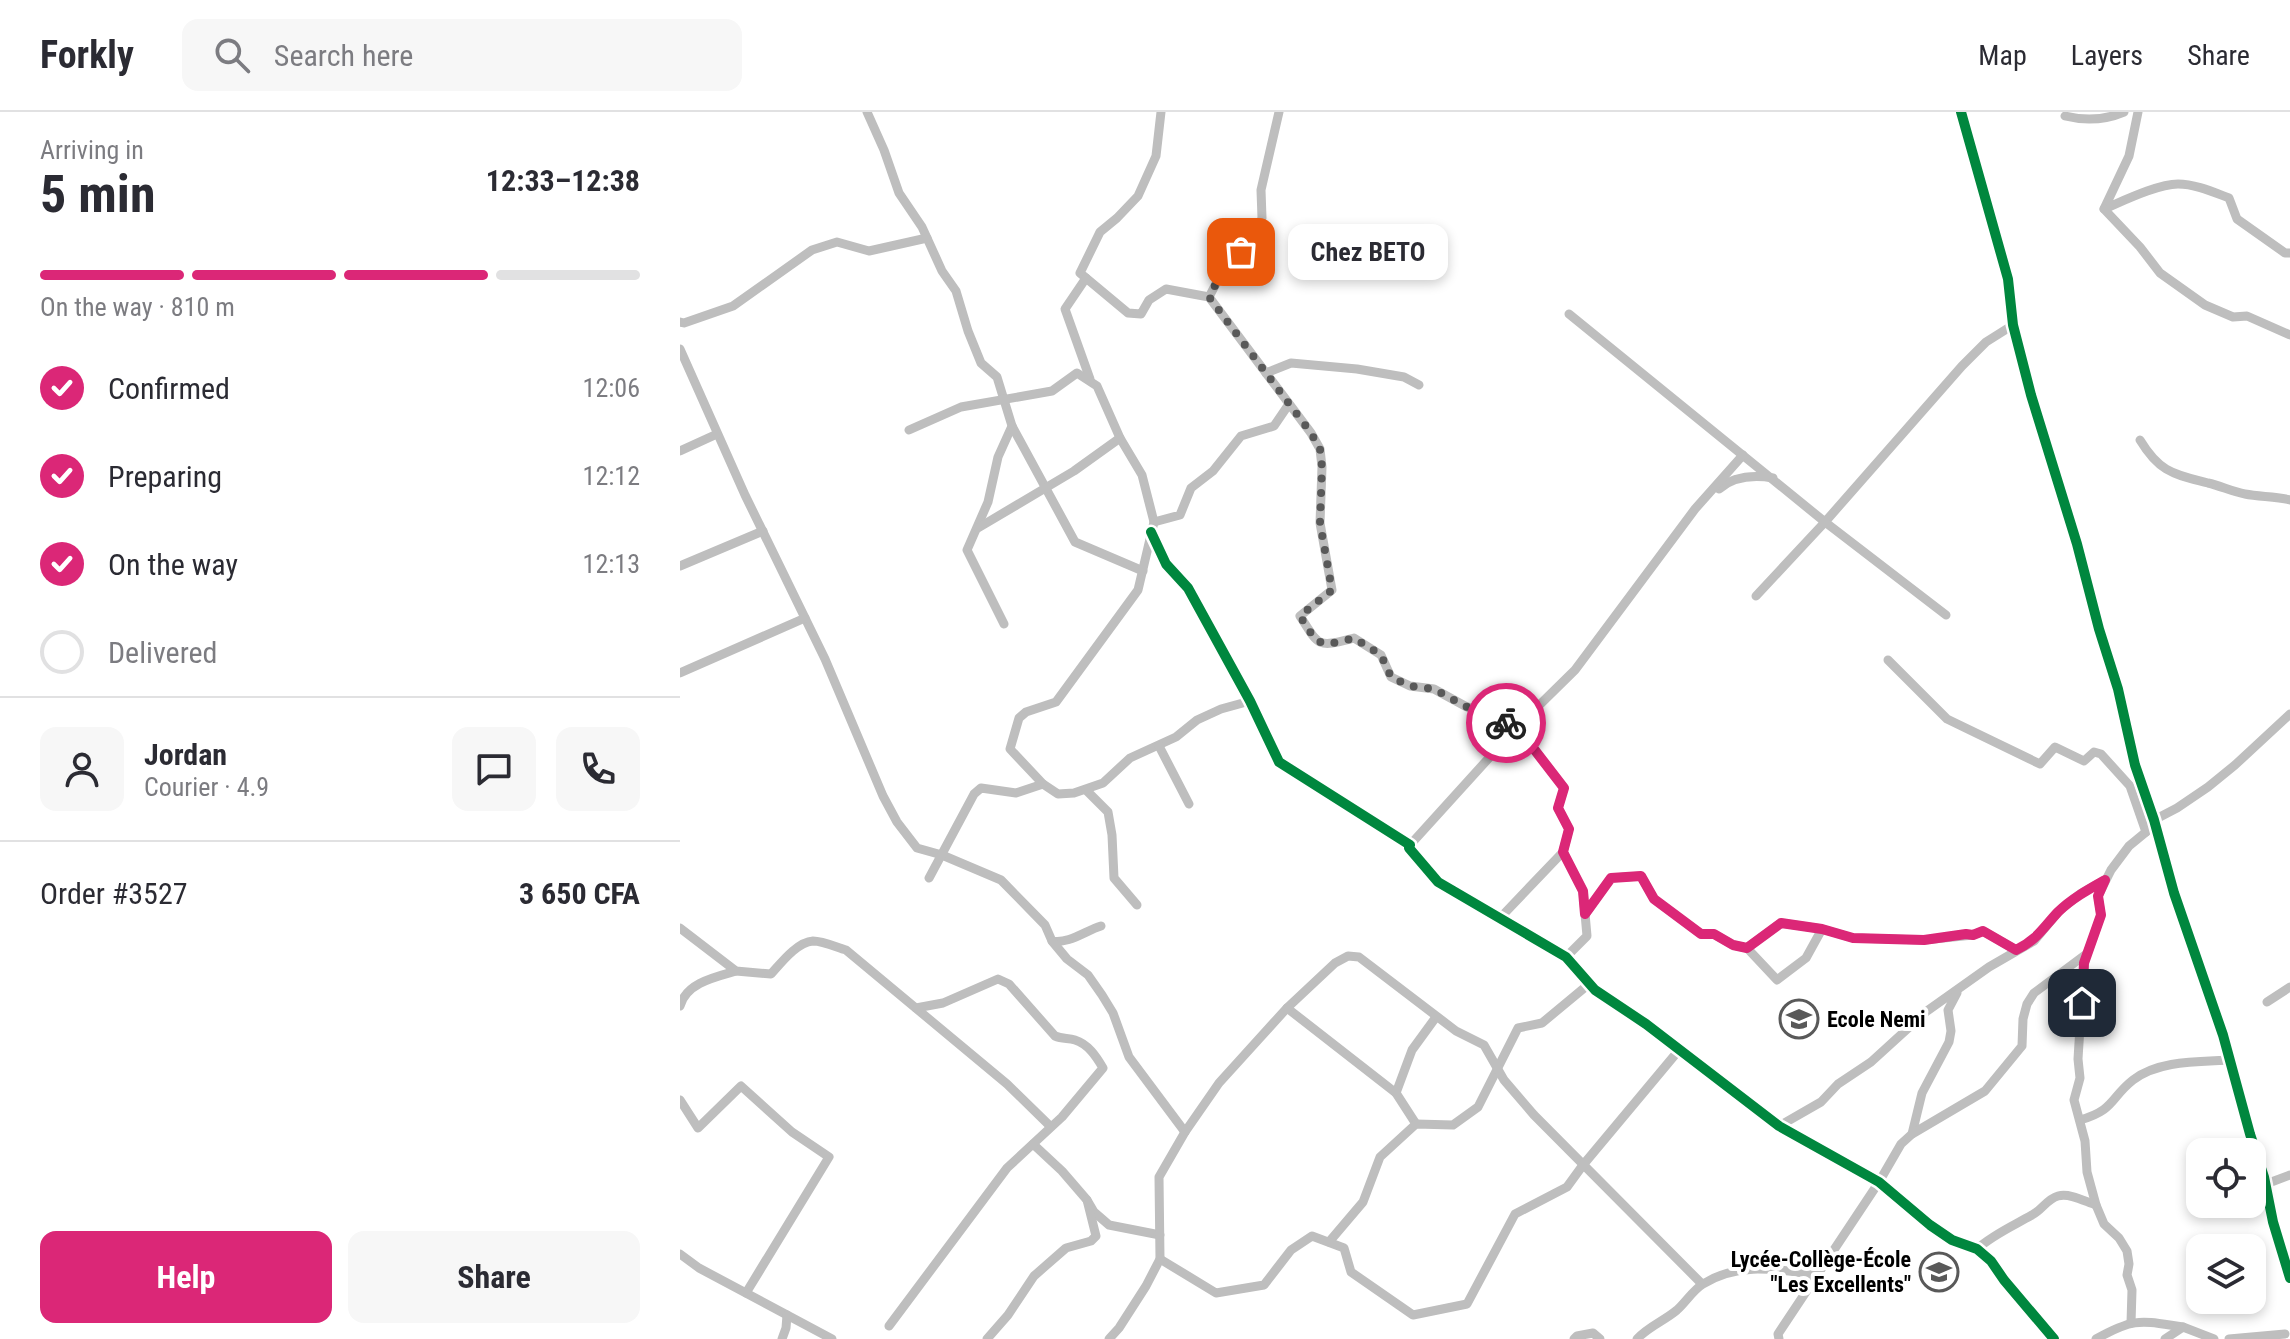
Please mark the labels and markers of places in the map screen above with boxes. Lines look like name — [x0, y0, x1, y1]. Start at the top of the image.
pin — [1207, 218, 1275, 286]
callout: Chez BETO — [1289, 224, 1449, 280]
pin — [2048, 969, 2116, 1037]
school or university icon: Ecole Nemi — [1778, 998, 1820, 1040]
place label: Ecole Nemi — [1827, 1007, 1926, 1032]
place label: Lycée-Collège-École "Les Excellents" — [1731, 1247, 1911, 1297]
school or university icon: Lycée-Collège-École "Les Excellents" — [1918, 1251, 1960, 1293]

